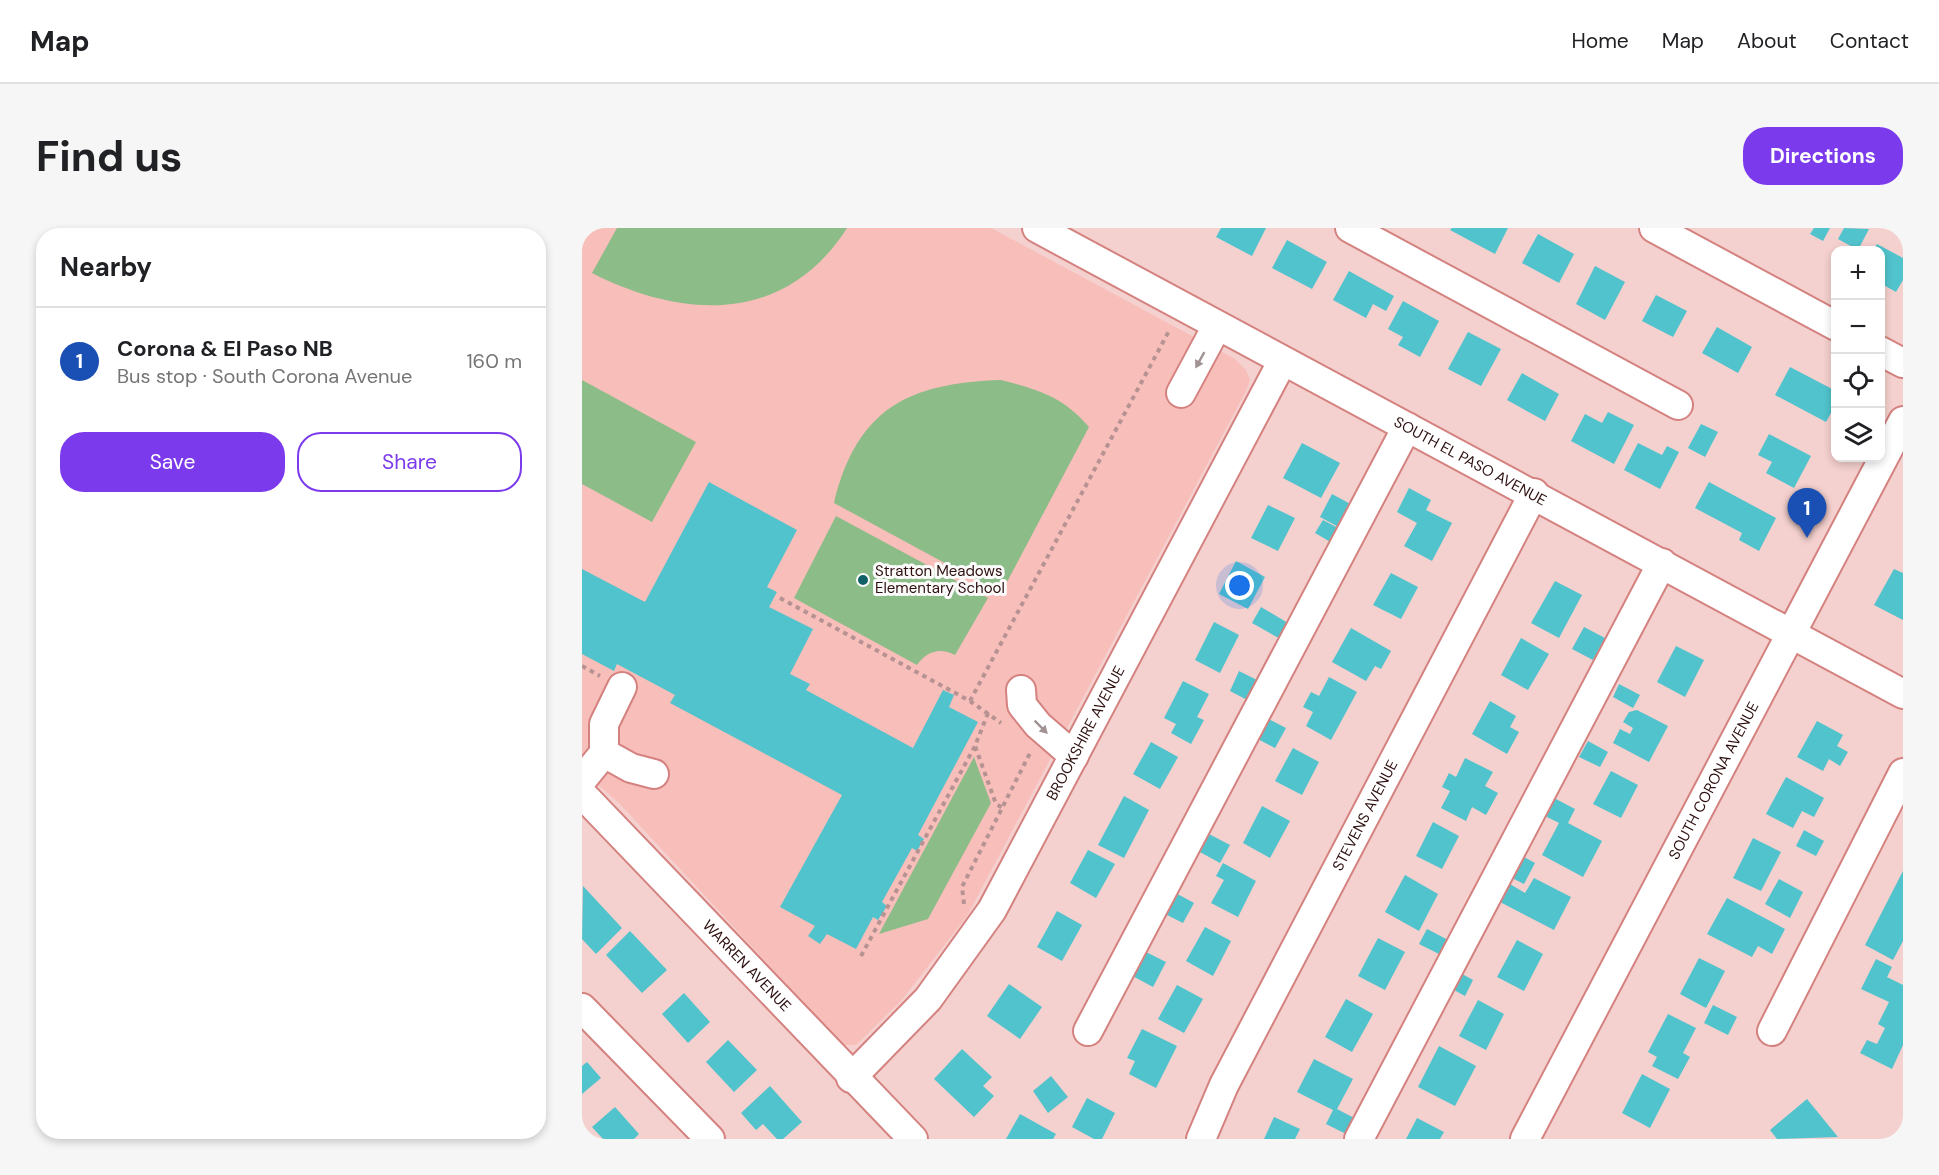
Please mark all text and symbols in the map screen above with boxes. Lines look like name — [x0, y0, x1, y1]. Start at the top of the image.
text: Map — [30, 23, 90, 60]
text: Home — [1571, 27, 1629, 55]
text: Map — [1662, 27, 1704, 55]
text: About — [1737, 27, 1797, 55]
text: Contact — [1830, 27, 1909, 55]
button: Directions — [1743, 127, 1903, 185]
text: Find us — [36, 129, 182, 184]
map controls — [1831, 246, 1885, 462]
button: + — [1831, 246, 1885, 300]
text: Nearby — [60, 250, 152, 284]
button: − — [1831, 300, 1885, 354]
text: Corona & El Paso NB — [117, 334, 333, 363]
text: 1 — [76, 348, 83, 374]
text: 160 m — [466, 348, 522, 374]
one-way arrow — [1195, 351, 1205, 368]
button: locate — [1831, 354, 1885, 408]
text: Bus stop · South Corona Avenue — [117, 363, 412, 389]
button: layers — [1831, 408, 1885, 462]
street label: SOUTH EL PASO AVENUE — [1390, 412, 1550, 510]
button: Save — [60, 432, 285, 492]
button: Share — [297, 432, 522, 492]
pin: 1 — [1788, 488, 1826, 538]
place label: Stratton Meadows Elementary School — [875, 561, 1005, 598]
your location — [1225, 571, 1254, 600]
marker: Stratton Meadows Elementary School — [856, 573, 870, 587]
street label: BROOKSHIRE AVENUE — [1042, 662, 1129, 804]
street label: SOUTH CORONA AVENUE — [1664, 698, 1763, 863]
one-way arrow — [1033, 719, 1047, 733]
street label: STEVENS AVENUE — [1328, 756, 1402, 874]
street label: WARREN AVENUE — [698, 916, 795, 1016]

